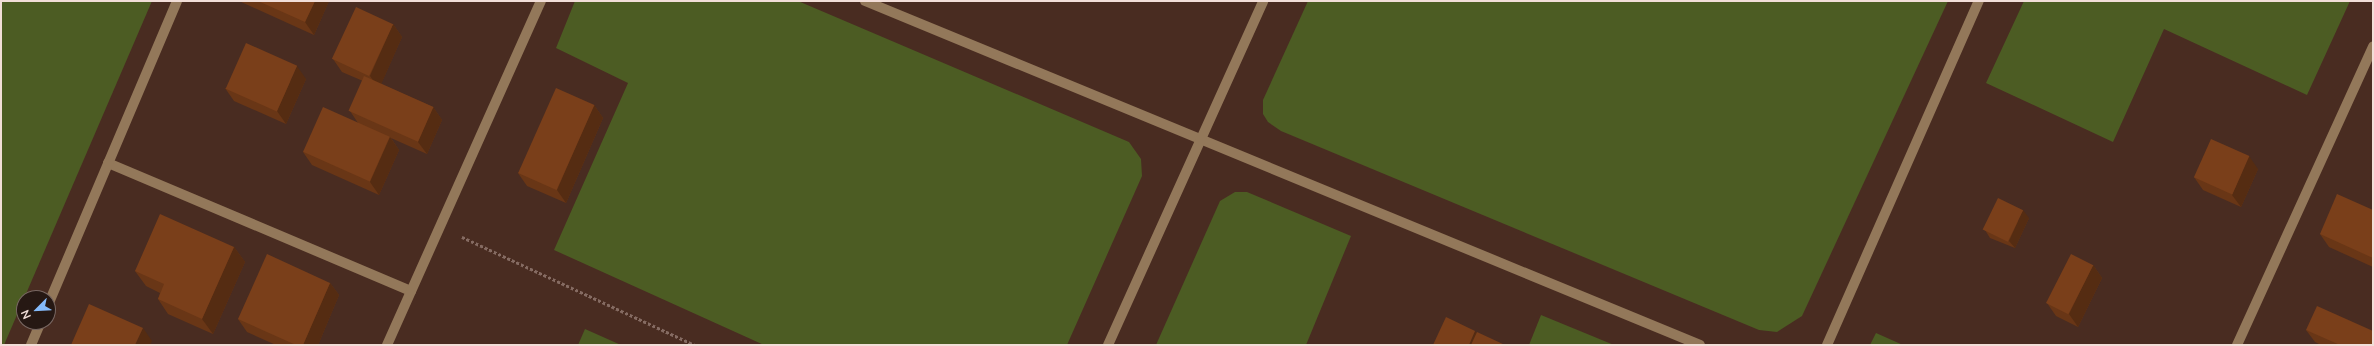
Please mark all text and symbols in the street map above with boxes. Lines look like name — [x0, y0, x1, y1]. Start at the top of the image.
north arrow — [16, 290, 56, 330]
text: N — [18, 308, 33, 321]

